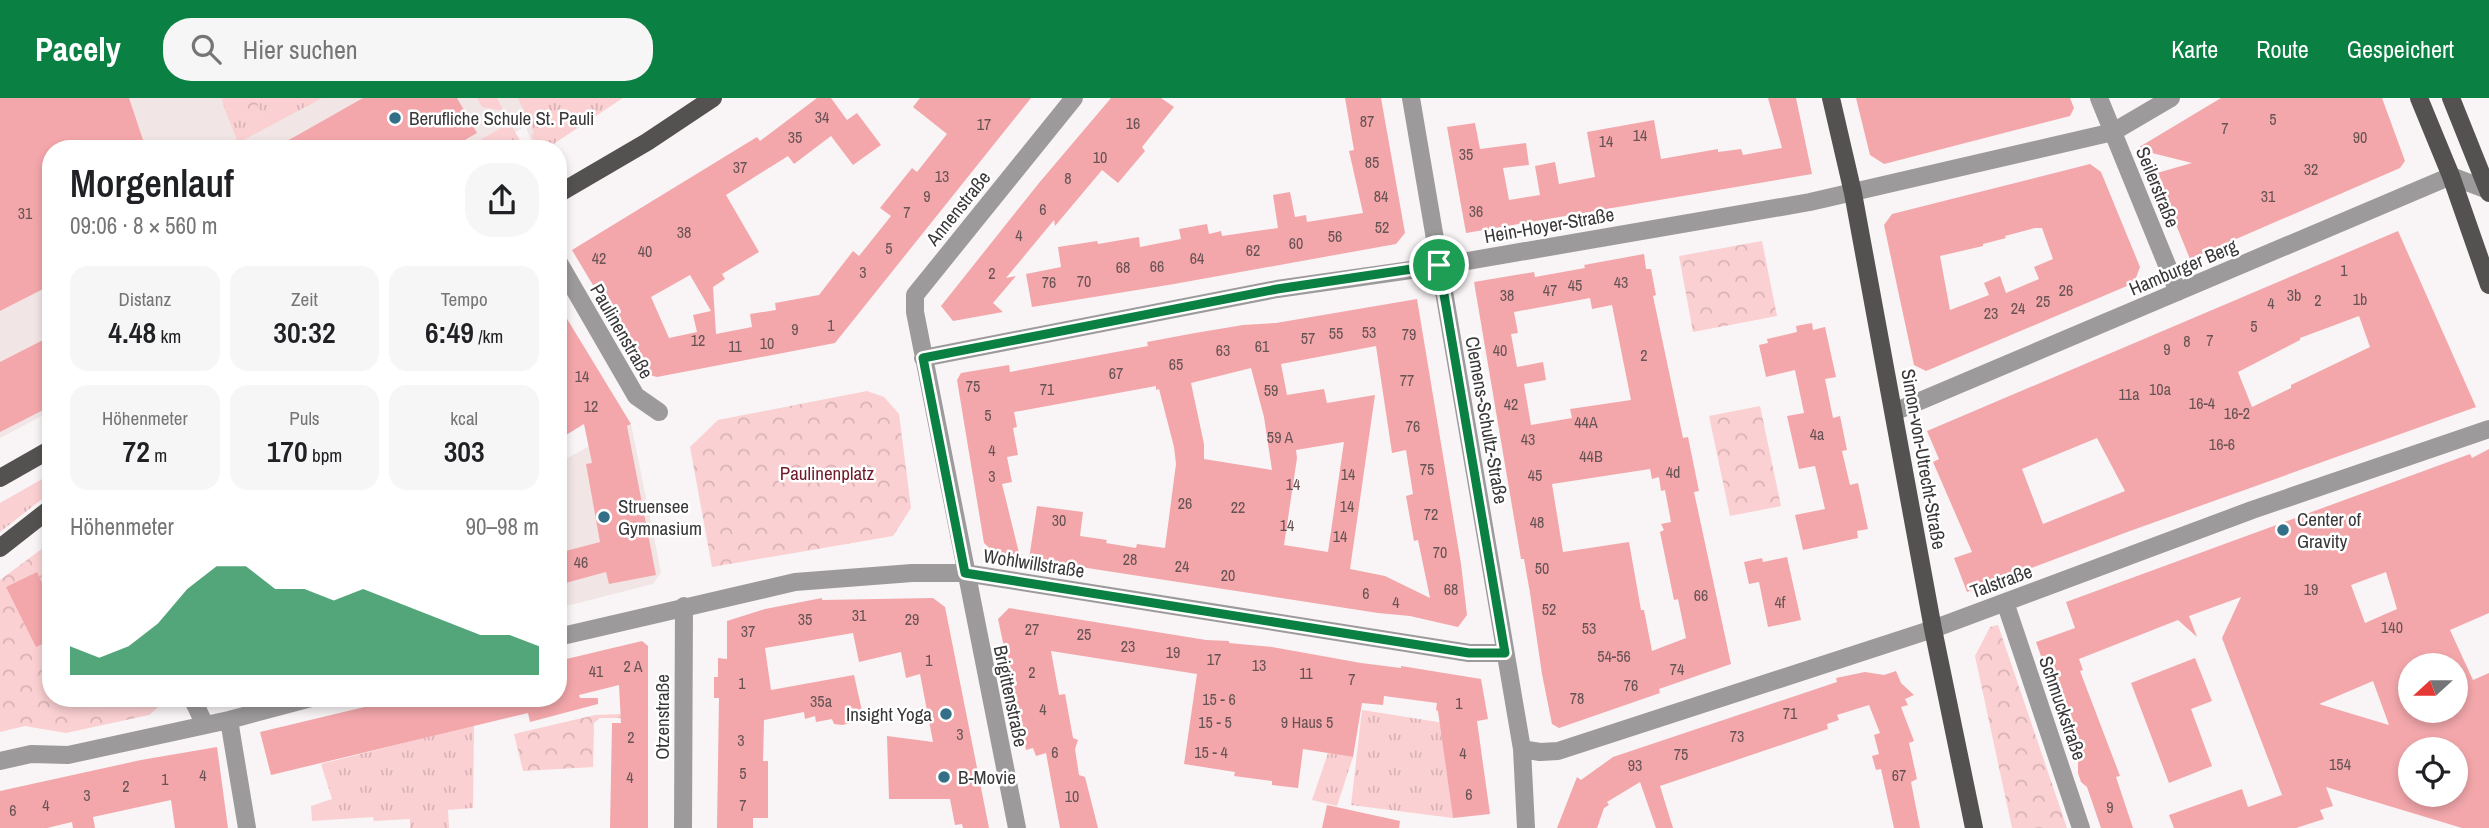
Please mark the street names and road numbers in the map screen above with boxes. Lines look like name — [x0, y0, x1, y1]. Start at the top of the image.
street label: Seilerstraße — [2130, 143, 2186, 231]
street label: Annenstraße — [919, 165, 996, 252]
street label: Hein-Hoyer-Straße — [1482, 201, 1616, 249]
street label: Hamburger Berg — [2125, 232, 2241, 301]
street label: Paulinenstraße — [584, 279, 660, 383]
street label: Clemens-Schultz-Straße — [1459, 334, 1515, 506]
street label: Simon-von-Utrecht-Straße — [1895, 367, 1953, 551]
street label: Wohlwillstraße — [982, 542, 1086, 584]
street label: Talstraße — [1966, 558, 2036, 604]
street label: Brigittenstraße — [988, 643, 1034, 749]
street label: Schmuckstraße — [2033, 653, 2093, 763]
street label: Otzenstraße — [649, 674, 675, 760]

